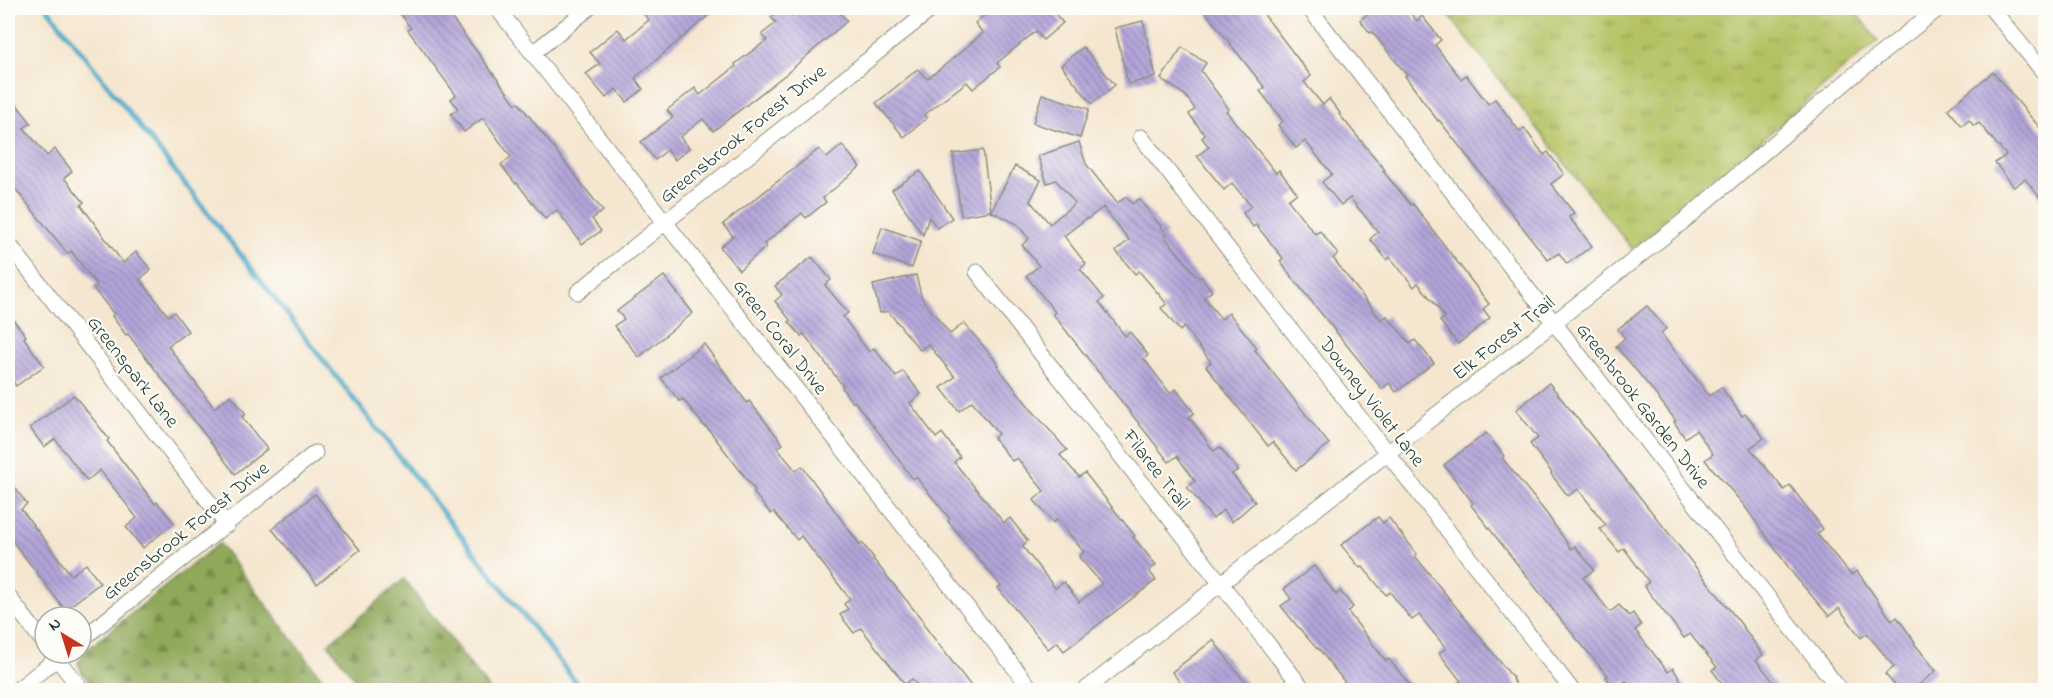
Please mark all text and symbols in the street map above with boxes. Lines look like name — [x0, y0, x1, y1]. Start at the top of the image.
street label: Greensbrook Forest Drive — [654, 58, 833, 212]
street label: Green Coral Drive — [724, 273, 834, 402]
street label: Elk Forest Trail — [1447, 290, 1562, 388]
street label: Greenspark Lane — [79, 310, 185, 435]
street label: Greenbrook Garden Drive — [1568, 317, 1716, 496]
street label: Downey Violet Lane — [1310, 331, 1431, 474]
street label: Filaree Trail — [1114, 423, 1196, 517]
street label: Greensbrook Forest Drive — [97, 455, 276, 609]
north arrow — [33, 605, 93, 665]
text: N — [43, 612, 67, 638]

